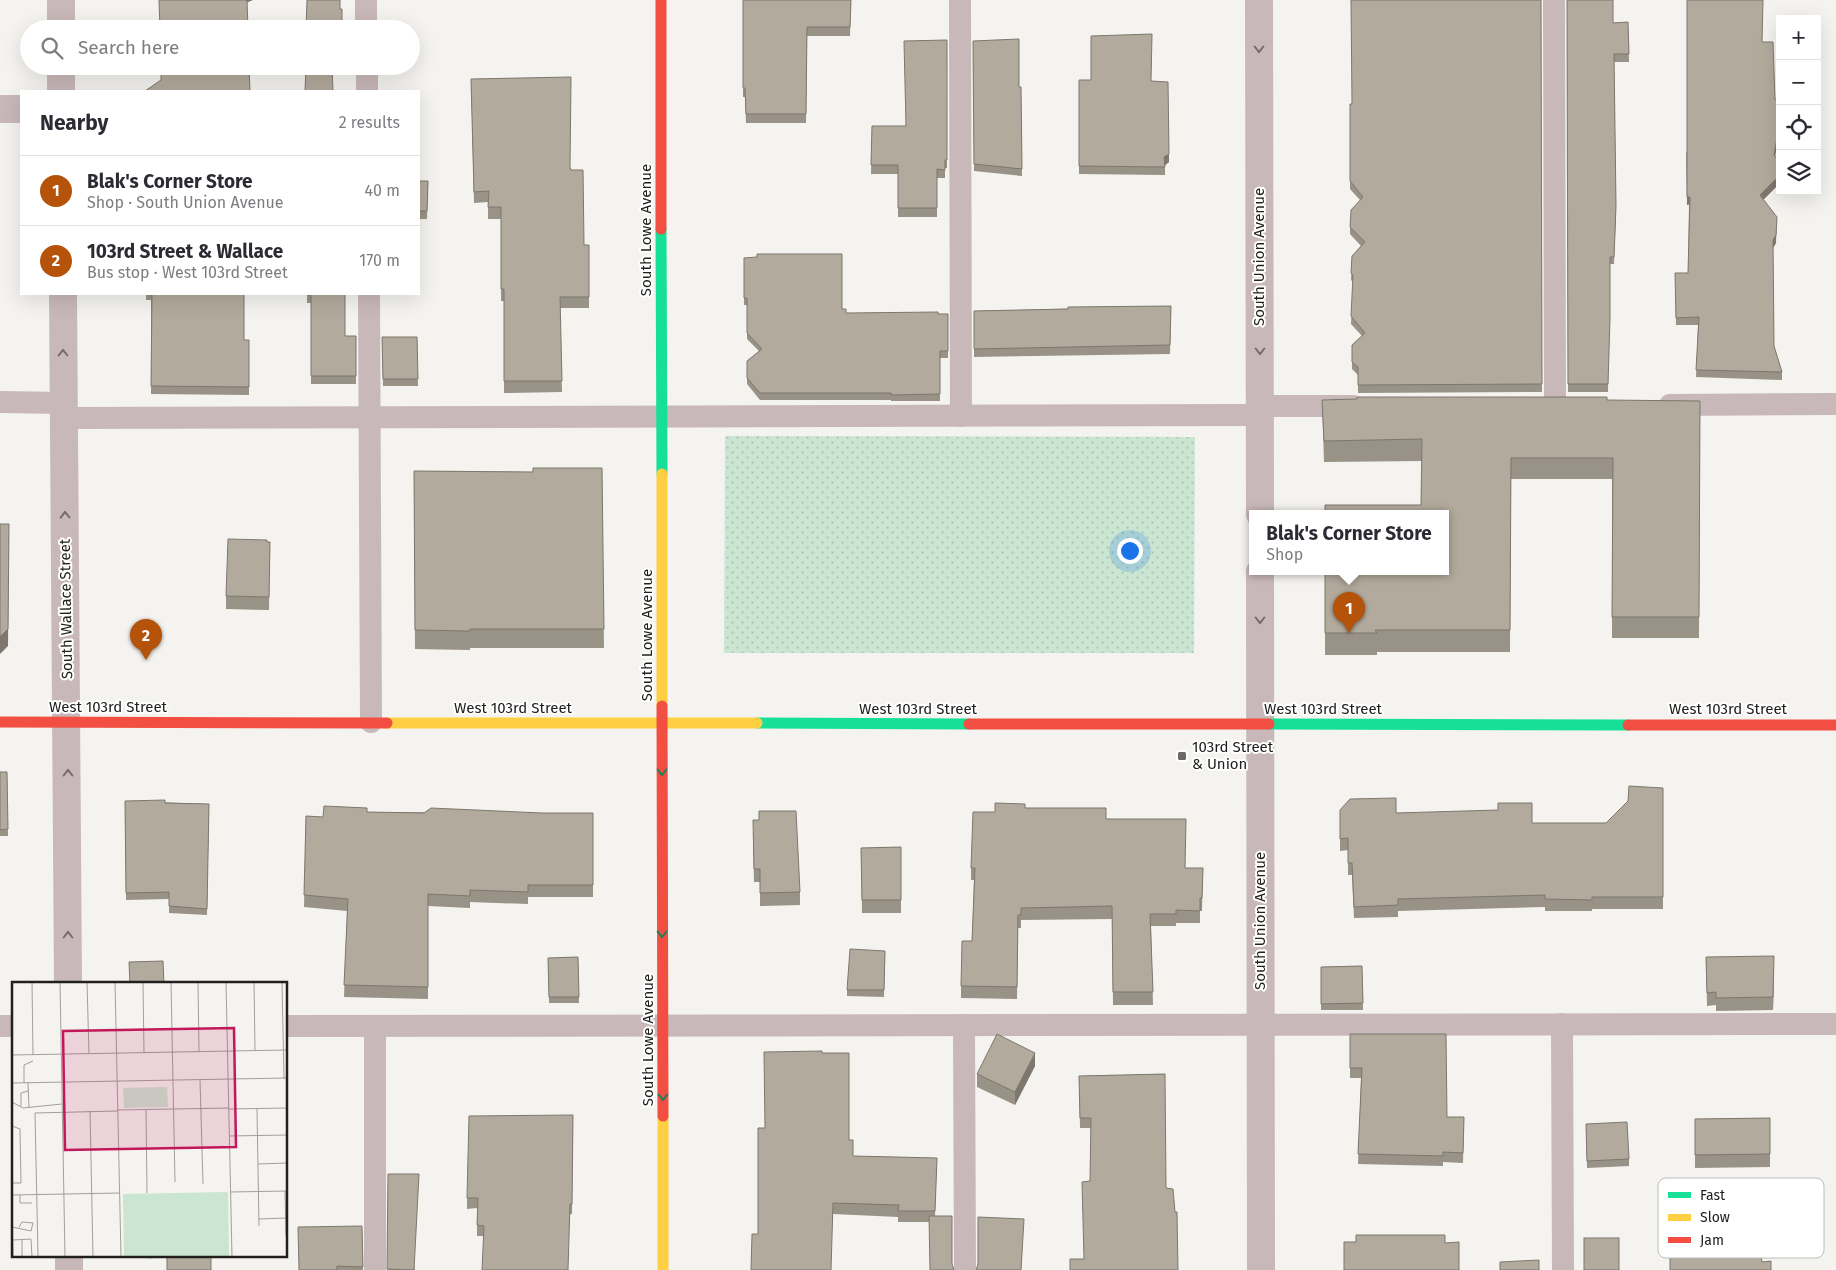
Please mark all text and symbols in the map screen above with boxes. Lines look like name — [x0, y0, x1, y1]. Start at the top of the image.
map controls — [1776, 15, 1821, 195]
button: + — [1776, 15, 1821, 60]
search box — [20, 20, 420, 75]
icon: search — [38, 34, 66, 62]
text: Search here — [78, 36, 179, 59]
one-way arrow — [1254, 45, 1264, 53]
button: − — [1776, 60, 1821, 105]
button: locate — [1776, 105, 1821, 150]
text: Nearby — [40, 110, 108, 136]
text: 2 results — [339, 113, 400, 132]
button: layers — [1776, 150, 1821, 195]
street label: South Lowe Avenue — [637, 164, 655, 296]
text: Blak's Corner Store — [87, 170, 253, 193]
text: 1 — [52, 181, 60, 200]
text: 40 m — [365, 181, 400, 200]
street label: South Union Avenue — [1250, 188, 1268, 326]
text: Shop · South Union Avenue — [87, 193, 284, 212]
text: 103rd Street & Wallace — [87, 240, 283, 263]
text: 2 — [52, 251, 60, 270]
text: 170 m — [359, 251, 400, 270]
text: Bus stop · West 103rd Street — [87, 263, 288, 282]
one-way arrow — [1255, 348, 1265, 355]
one-way arrow — [58, 349, 68, 356]
popup — [1249, 510, 1449, 575]
one-way arrow — [60, 511, 70, 519]
text: Blak's Corner Store — [1266, 522, 1432, 545]
street label: South Wallace Street — [56, 538, 76, 679]
your location — [1117, 538, 1143, 564]
text: Shop — [1266, 545, 1303, 564]
street label: South Lowe Avenue — [638, 569, 656, 701]
pin: 1 — [1333, 592, 1365, 633]
one-way arrow — [1255, 617, 1265, 625]
pin: 2 — [130, 619, 162, 660]
street label: West 103rd Street — [49, 698, 168, 716]
street label: West 103rd Street — [454, 699, 573, 717]
street label: West 103rd Street — [859, 700, 978, 718]
street label: West 103rd Street — [1264, 700, 1383, 718]
street label: West 103rd Street — [1669, 700, 1788, 718]
place label: 103rd Street & Union — [1192, 738, 1274, 773]
marker: 103rd Street & Union — [1176, 750, 1188, 762]
one-way arrow — [63, 768, 73, 776]
one-way arrow — [657, 768, 667, 776]
street label: South Union Avenue — [1251, 852, 1269, 990]
one-way arrow — [657, 930, 667, 938]
one-way arrow — [63, 931, 73, 938]
street label: South Lowe Avenue — [639, 974, 657, 1106]
inset map — [12, 982, 288, 1258]
one-way arrow — [658, 1093, 668, 1101]
legend — [1658, 1178, 1824, 1258]
text: Fast — [1700, 1187, 1726, 1204]
text: Slow — [1700, 1209, 1730, 1226]
text: Jam — [1700, 1232, 1724, 1249]

